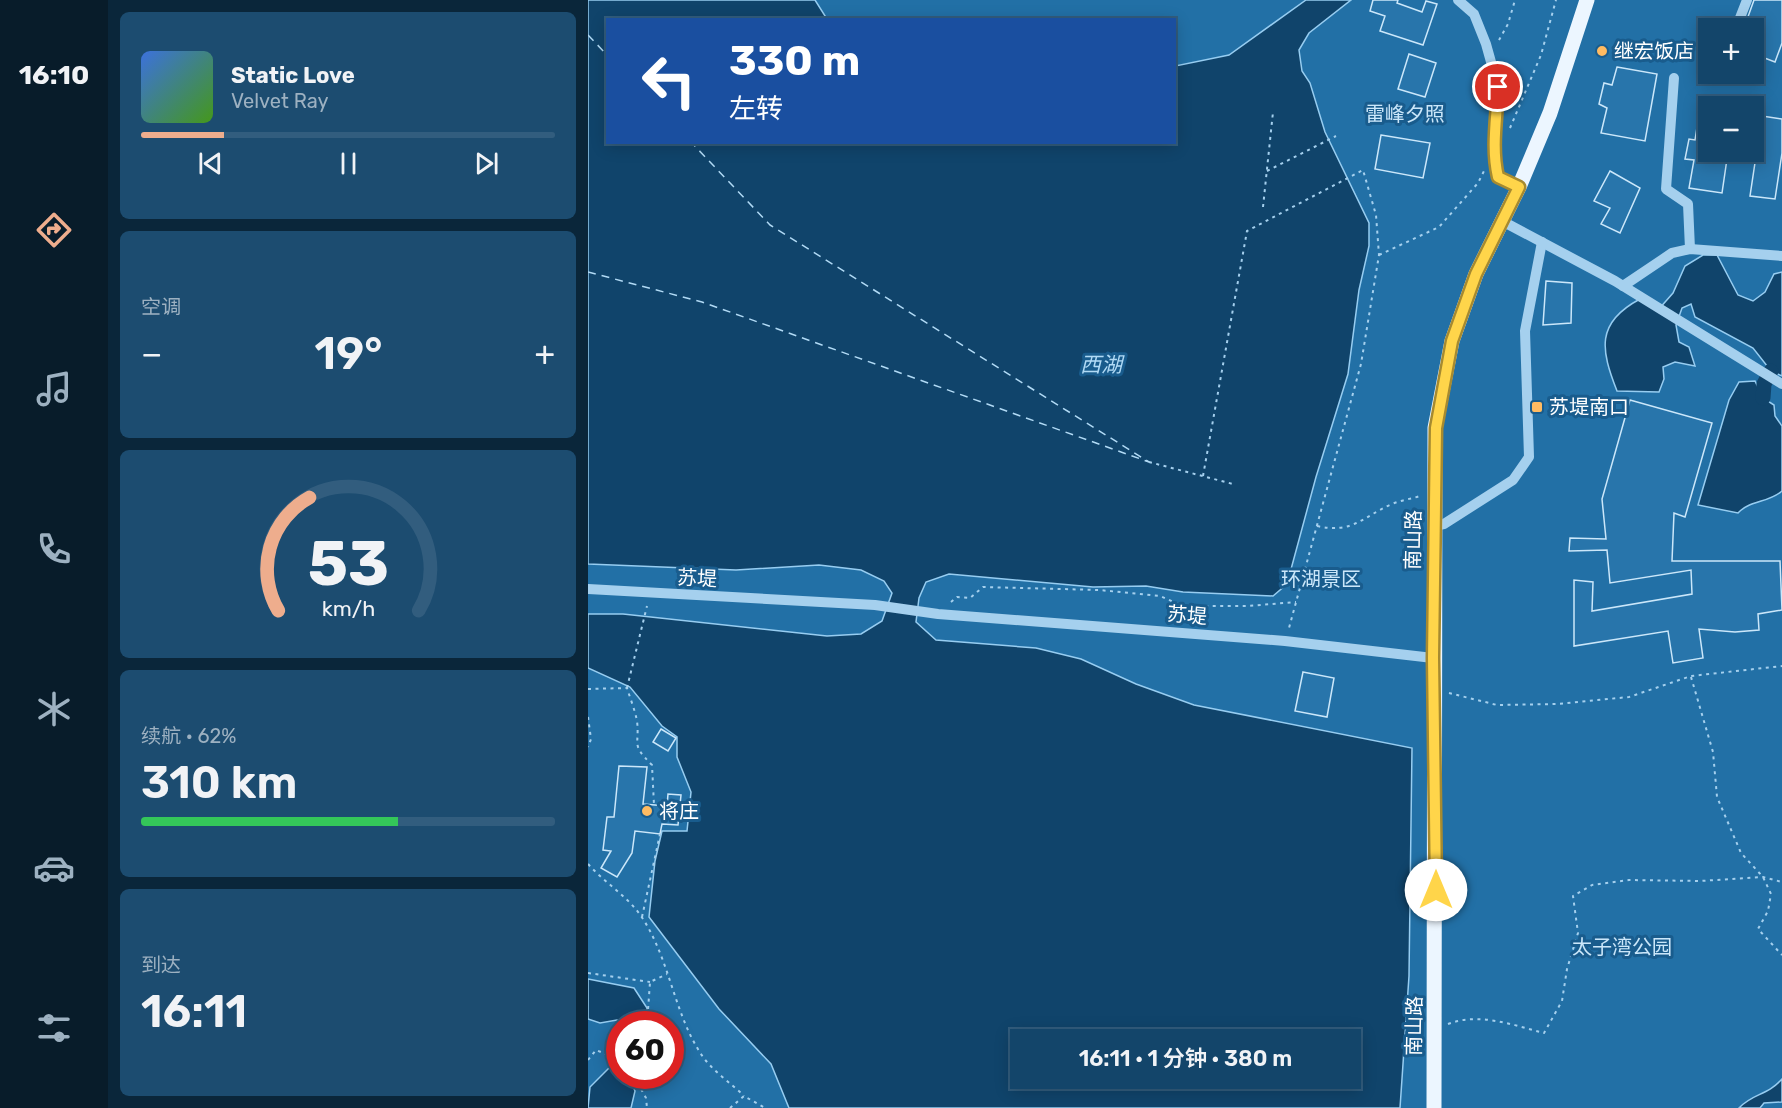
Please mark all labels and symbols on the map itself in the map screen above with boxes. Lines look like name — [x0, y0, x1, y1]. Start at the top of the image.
place label: 继宏饭店 — [1614, 39, 1694, 63]
marker: 继宏饭店 — [1595, 44, 1609, 58]
pin — [1472, 61, 1523, 112]
park label: 雷峰夕照 — [1365, 102, 1445, 126]
water label: 西湖 — [1080, 352, 1125, 377]
place label: 苏堤南口 — [1549, 395, 1629, 419]
marker: 苏堤南口 — [1530, 400, 1544, 414]
street label: 南山路 — [1400, 510, 1426, 570]
street label: 苏堤 — [676, 565, 718, 591]
park label: 环湖景区 — [1281, 567, 1361, 591]
street label: 苏堤 — [1166, 601, 1208, 629]
place label: 将庄 — [659, 799, 699, 823]
marker: 将庄 — [640, 804, 654, 818]
position arrow — [1404, 858, 1468, 922]
park label: 太子湾公园 — [1572, 935, 1672, 959]
street label: 南山路 — [1401, 996, 1427, 1056]
speed limit sign: 60 — [606, 1011, 684, 1089]

